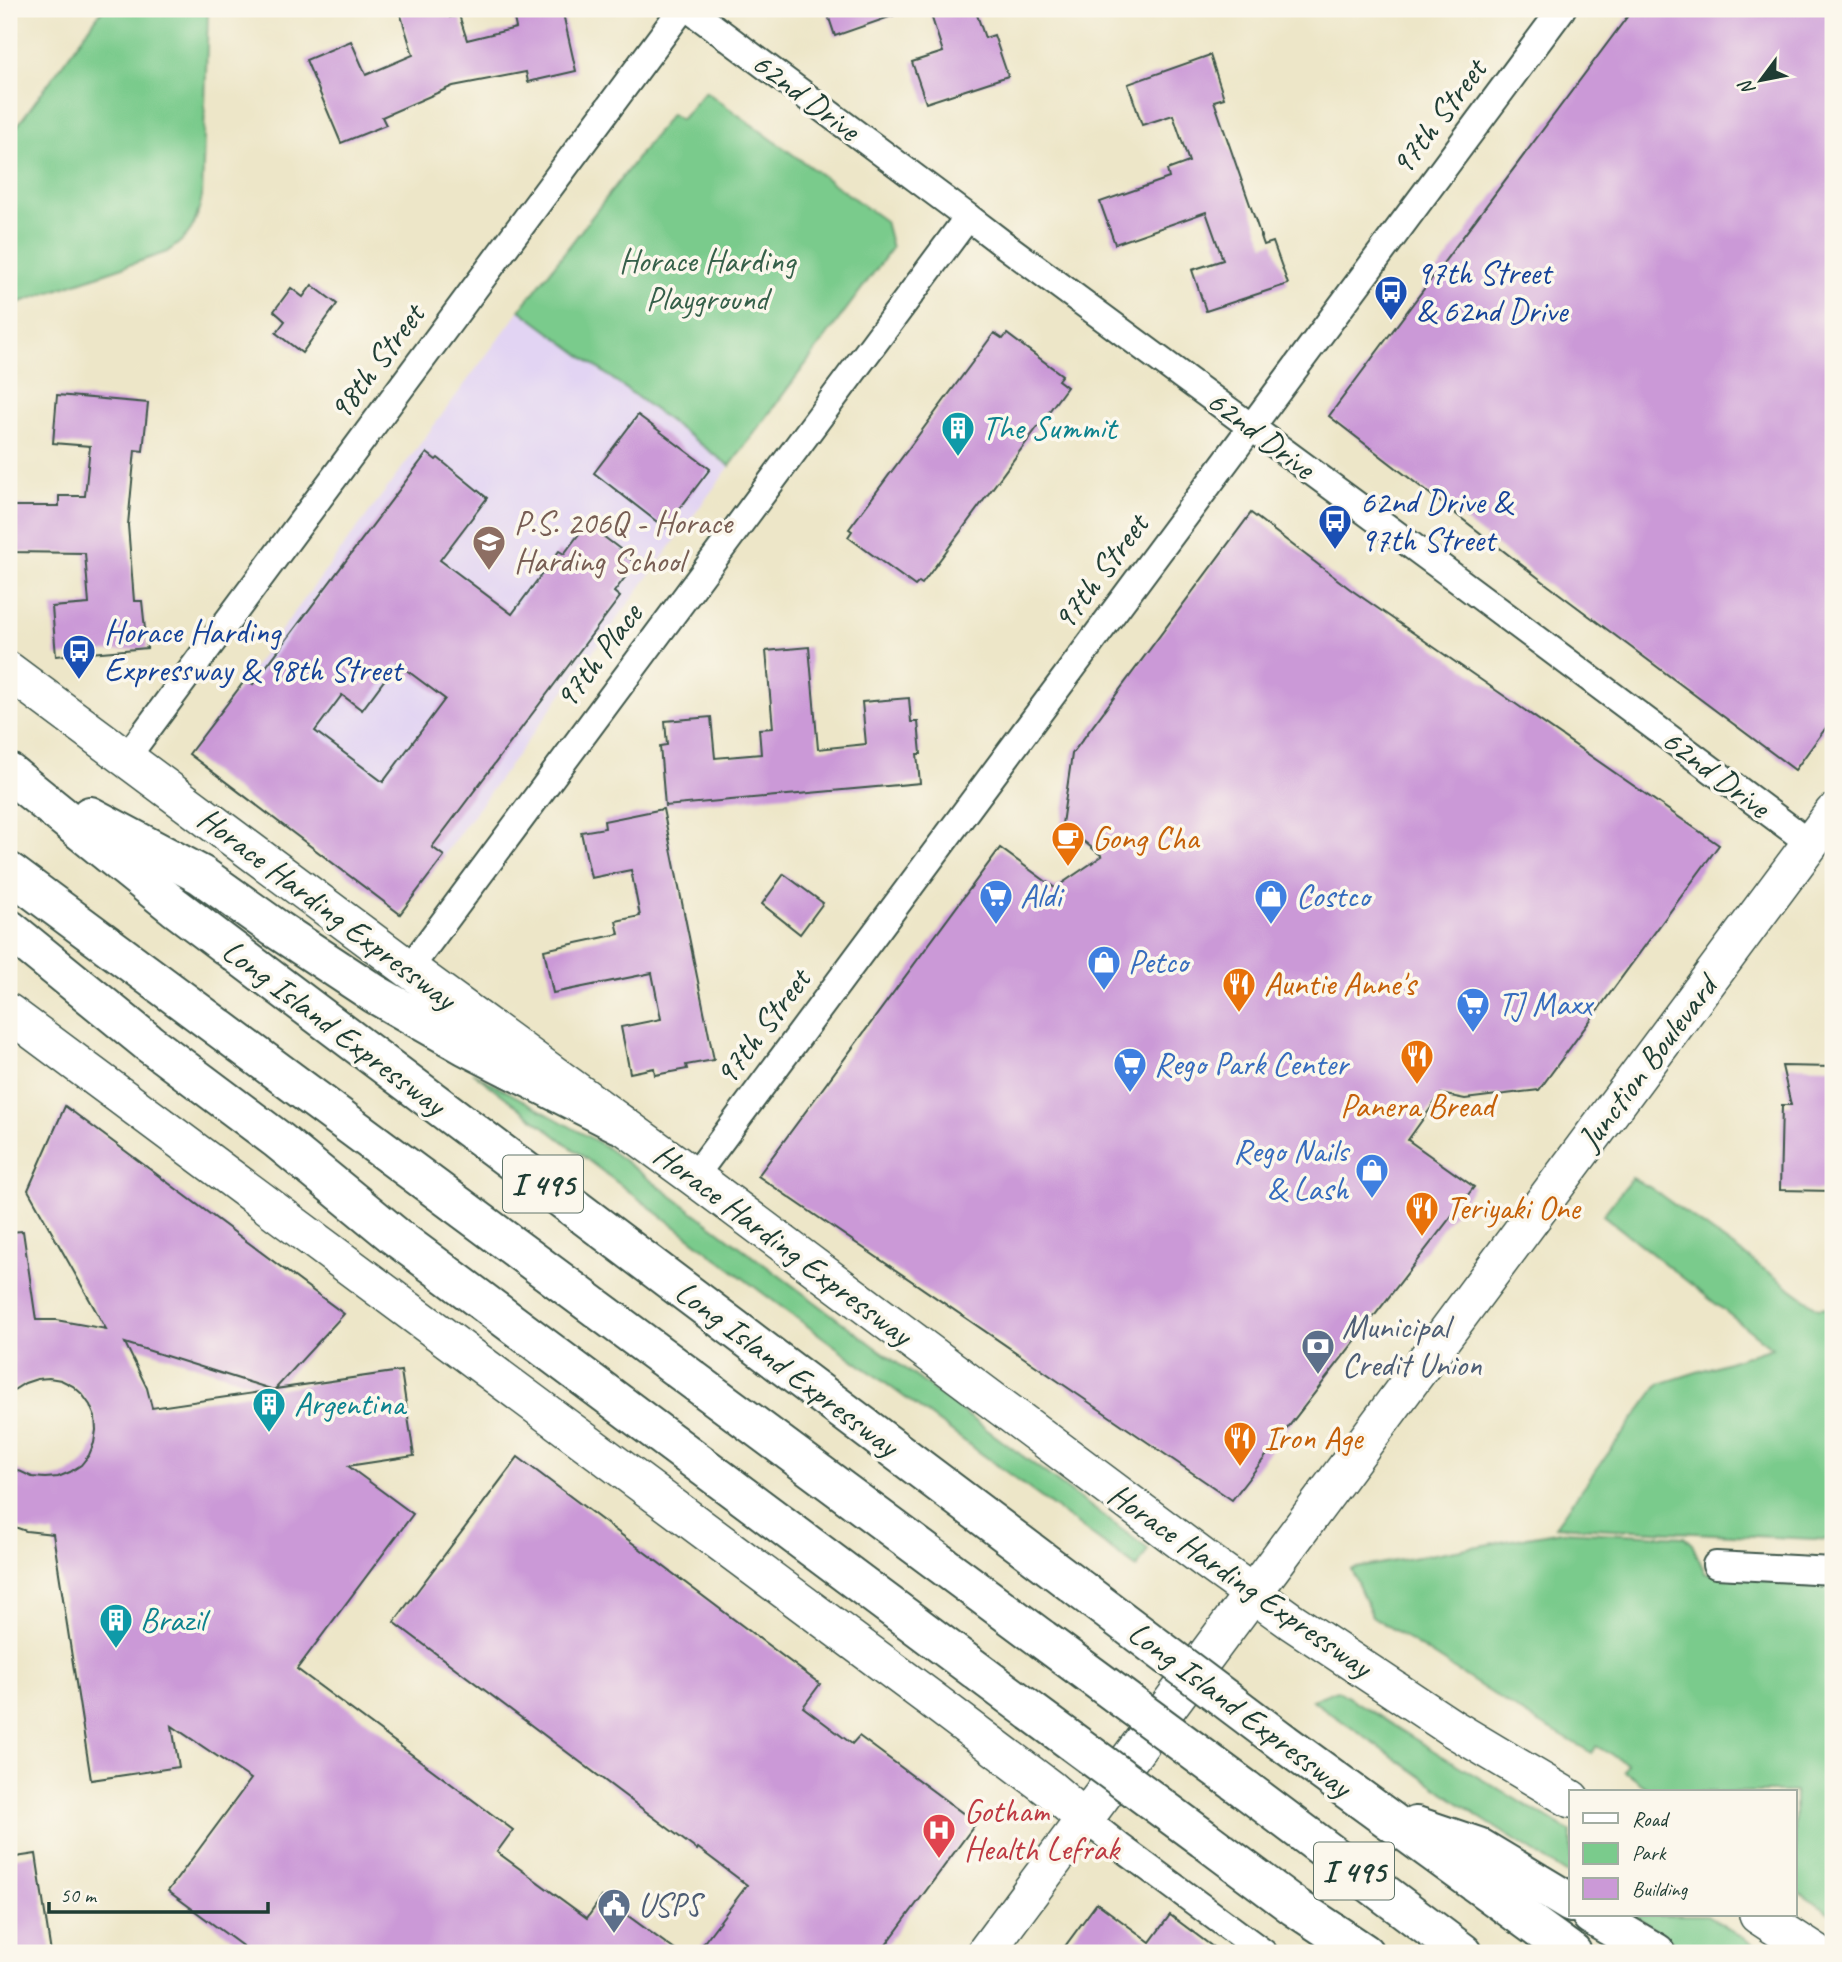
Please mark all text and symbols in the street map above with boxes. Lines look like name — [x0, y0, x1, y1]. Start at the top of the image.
street label: 62nd Drive — [744, 42, 870, 152]
north arrow — [1727, 46, 1797, 116]
street label: 97th Street — [1381, 48, 1497, 183]
text: N — [1732, 74, 1761, 100]
park label: Horace Harding Playground — [619, 240, 797, 320]
place label: 97th Street & 62nd Drive — [1416, 252, 1569, 332]
bus stop icon: 97th Street & 62nd Drive — [1372, 273, 1410, 322]
street label: 98th Street — [319, 293, 435, 428]
street label: 62nd Drive — [1199, 380, 1325, 490]
place label: The Summit — [982, 407, 1119, 449]
building icon: The Summit — [939, 409, 977, 458]
place label: 62nd Drive & 97th Street — [1360, 481, 1515, 561]
place label: P.S. 206Q - Horace Harding School — [514, 502, 734, 582]
bus stop icon: 62nd Drive & 97th Street — [1316, 502, 1354, 551]
street label: 97th Street — [1043, 503, 1159, 638]
school or university icon: P.S. 206Q - Horace Harding School — [470, 523, 508, 572]
street label: 97th Place — [545, 593, 653, 717]
place label: Horace Harding Expressway & 98th Street — [104, 611, 405, 691]
bus stop icon: Horace Harding Expressway & 98th Street — [60, 632, 98, 681]
street label: 62nd Drive — [1654, 719, 1780, 829]
street label: Horace Harding Expressway — [190, 797, 467, 1020]
place label: Gong Cha — [1092, 817, 1200, 859]
cafe icon: Gong Cha — [1049, 819, 1087, 868]
place label: Aldi — [1020, 875, 1065, 917]
place label: Costco — [1296, 875, 1373, 917]
supermarket icon: Aldi — [977, 877, 1015, 926]
shop icon: Costco — [1252, 877, 1290, 926]
street label: Long Island Expressway — [214, 929, 456, 1126]
place label: Petco — [1128, 941, 1191, 983]
shop icon: Petco — [1085, 943, 1123, 992]
street label: 97th Street — [705, 958, 821, 1093]
place label: Auntie Anne's — [1264, 963, 1418, 1005]
street label: Junction Boulevard — [1567, 964, 1729, 1160]
restaurant icon: Auntie Anne's — [1220, 965, 1258, 1014]
place label: TJ Maxx — [1498, 983, 1595, 1025]
supermarket icon: TJ Maxx — [1454, 985, 1492, 1034]
restaurant icon: Panera Bread — [1398, 1037, 1436, 1086]
place label: Rego Park Center — [1154, 1043, 1351, 1085]
supermarket icon: Rego Park Center — [1111, 1045, 1149, 1094]
place label: Panera Bread — [1340, 1085, 1499, 1127]
place label: Rego Nails & Lash — [1233, 1130, 1351, 1210]
street label: Horace Harding Expressway — [646, 1133, 923, 1356]
shop icon: Rego Nails & Lash — [1353, 1151, 1391, 1200]
road number: I 495 — [503, 1156, 583, 1212]
place label: Teriyaki One — [1446, 1187, 1582, 1229]
restaurant icon: Teriyaki One — [1403, 1189, 1441, 1238]
street label: Long Island Expressway — [667, 1270, 909, 1467]
place label: Municipal Credit Union — [1342, 1306, 1482, 1386]
bank icon: Municipal Credit Union — [1299, 1327, 1337, 1376]
place label: Argentina — [294, 1383, 407, 1425]
building icon: Argentina — [250, 1385, 288, 1434]
place label: Iron Age — [1264, 1417, 1365, 1459]
restaurant icon: Iron Age — [1221, 1419, 1259, 1468]
street label: Horace Harding Expressway — [1100, 1473, 1382, 1688]
place label: Brazil — [140, 1599, 211, 1641]
building icon: Brazil — [97, 1601, 135, 1650]
street label: Long Island Expressway — [1120, 1611, 1362, 1808]
place label: Gotham Health Lefrak — [964, 1790, 1121, 1870]
legend — [1569, 1790, 1797, 1916]
text: Road — [1632, 1806, 1671, 1832]
hospital icon: Gotham Health Lefrak — [920, 1811, 958, 1860]
text: Park — [1632, 1840, 1667, 1866]
road number: I 495 — [1314, 1842, 1394, 1899]
scale bar — [49, 1871, 268, 1915]
text: Building — [1632, 1876, 1689, 1902]
text: 50 m — [60, 1882, 98, 1908]
place label: USPS — [638, 1884, 706, 1926]
public building icon: USPS — [595, 1886, 633, 1935]

